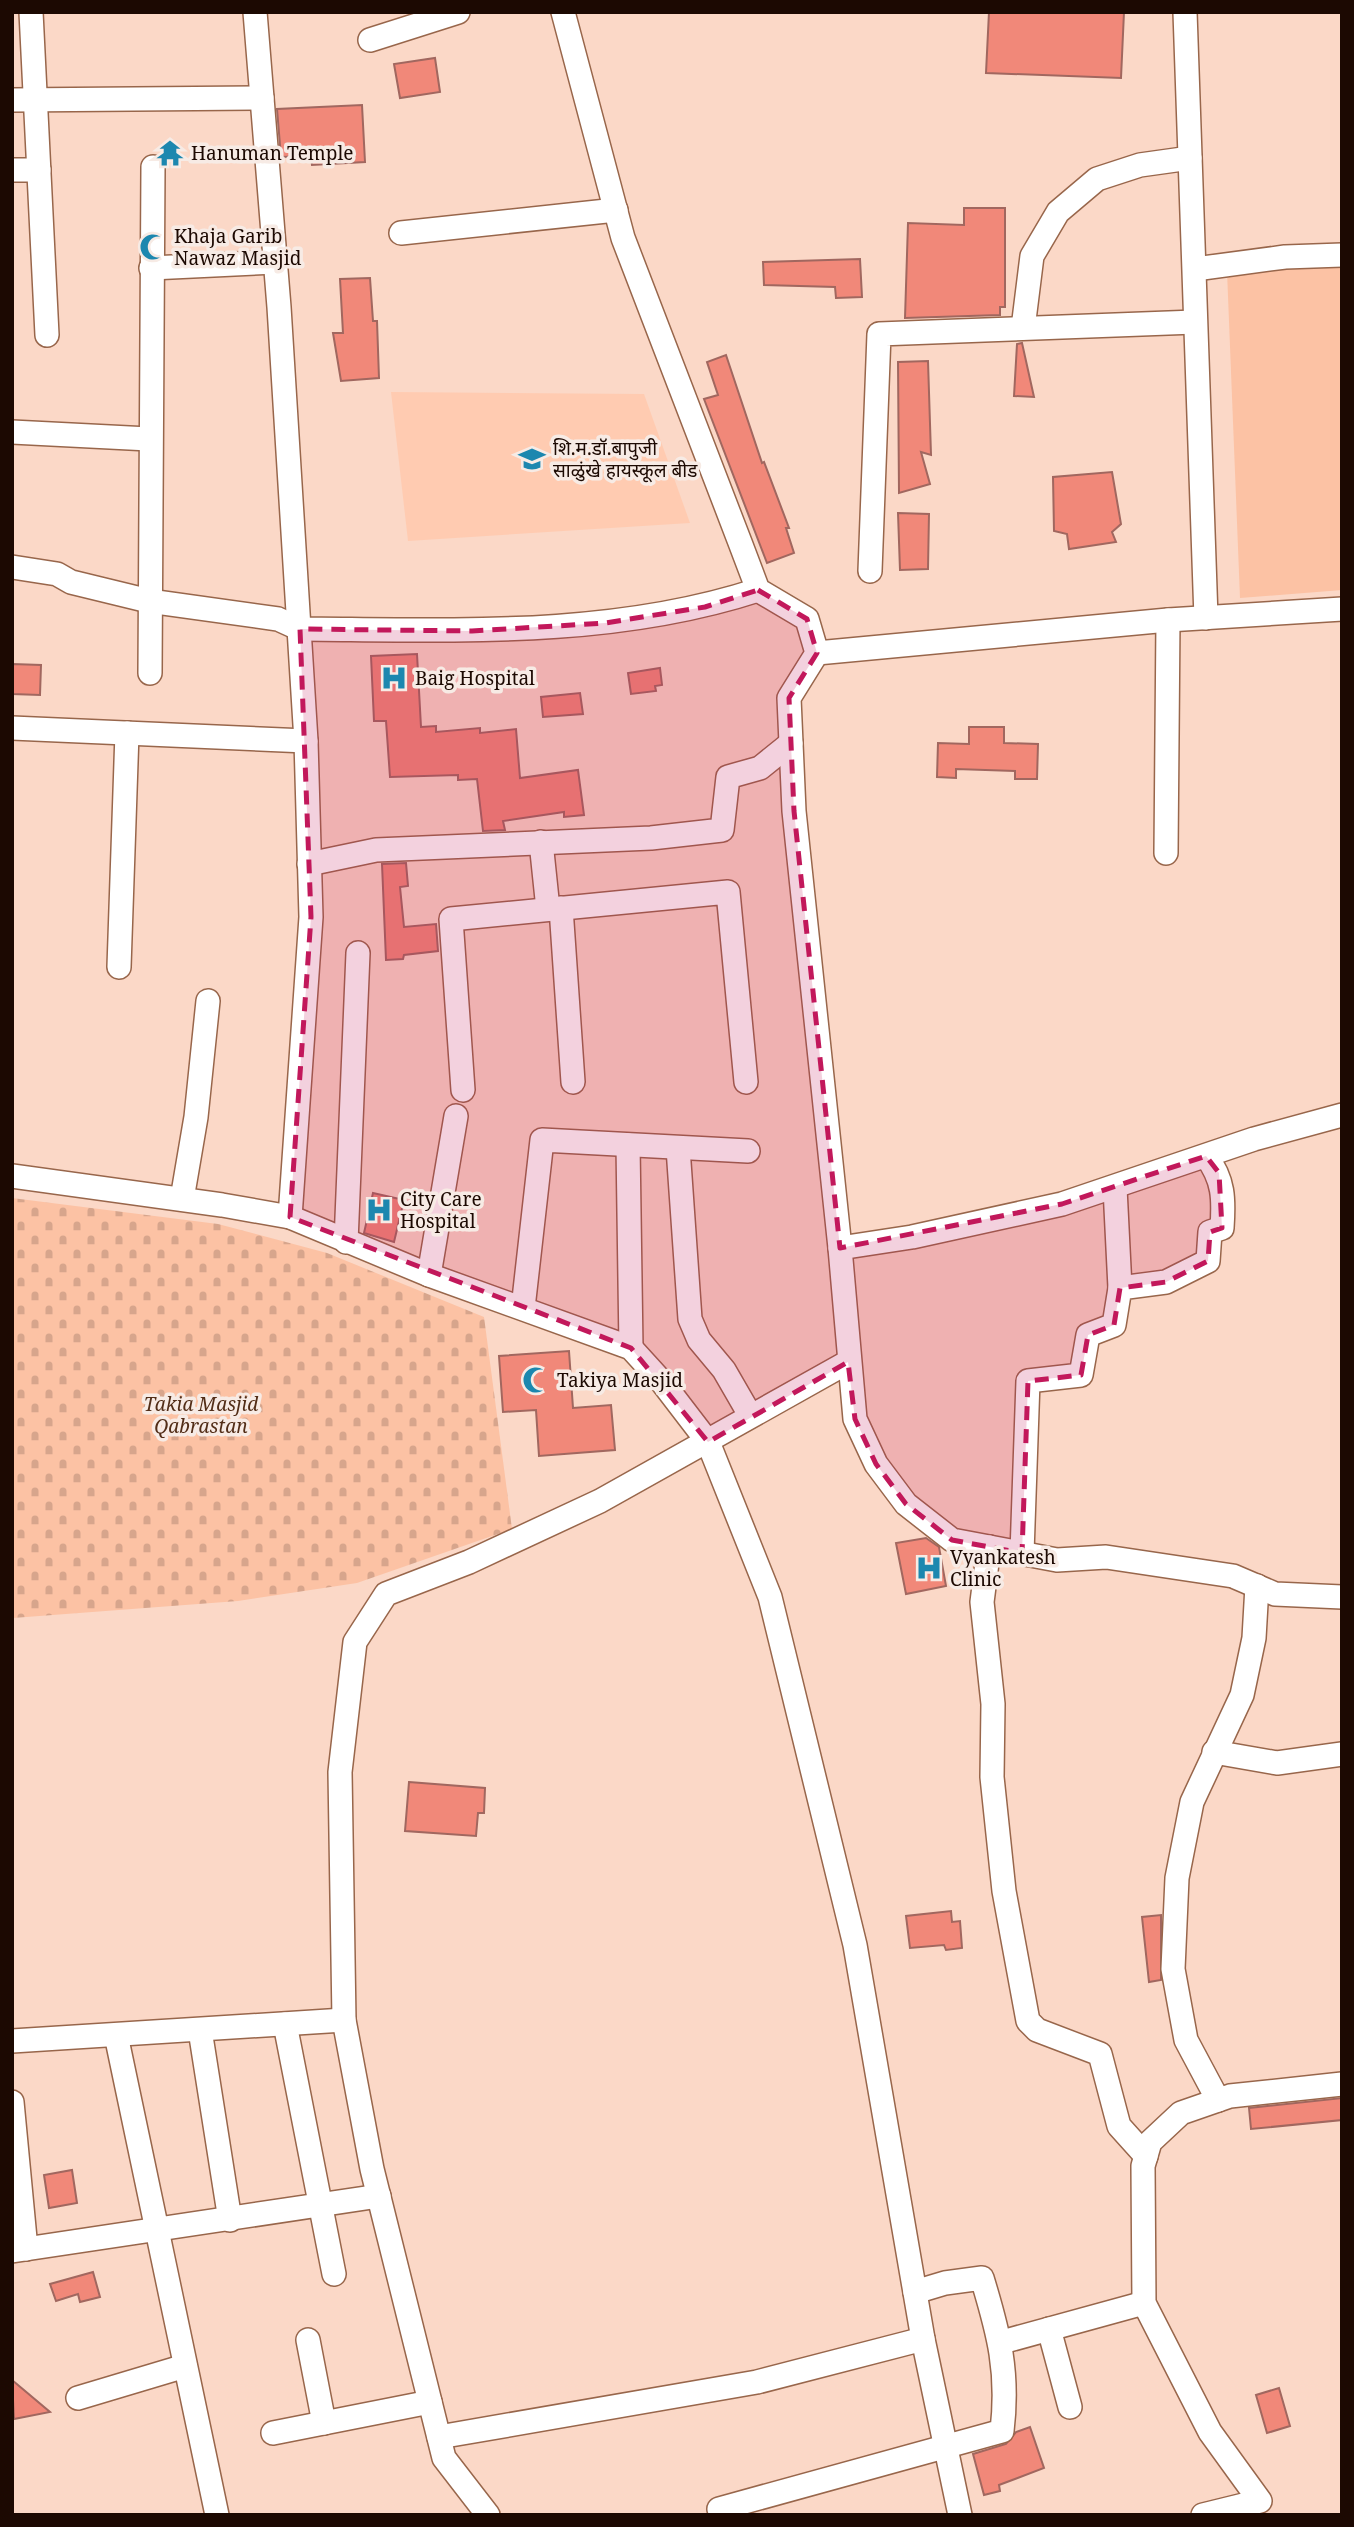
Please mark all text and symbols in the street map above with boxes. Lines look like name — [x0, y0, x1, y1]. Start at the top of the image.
temple icon: Hanuman Temple — [155, 138, 185, 168]
place label: Hanuman Temple — [191, 140, 353, 166]
place label: Khaja Garib Nawaz Masjid — [174, 223, 302, 271]
mosque icon: Khaja Garib Nawaz Masjid — [138, 232, 168, 262]
place label: शि.म.डॉ.बापुजी साळुंखे हायस्कूल बीड — [553, 435, 698, 483]
school or university icon: शि.म.डॉ.बापुजी साळुंखे हायस्कूल बीड — [517, 444, 547, 474]
hospital icon: Baig Hospital — [379, 663, 409, 693]
place label: Baig Hospital — [415, 665, 535, 691]
place label: City Care Hospital — [400, 1186, 482, 1234]
hospital icon: City Care Hospital — [364, 1195, 394, 1225]
mosque icon: Takiya Masjid — [521, 1365, 551, 1395]
place label: Takiya Masjid — [557, 1367, 683, 1393]
park label: Takia Masjid Qabrastan — [144, 1391, 259, 1439]
place label: Vyankatesh Clinic — [950, 1544, 1056, 1592]
hospital icon: Vyankatesh Clinic — [914, 1553, 944, 1583]

